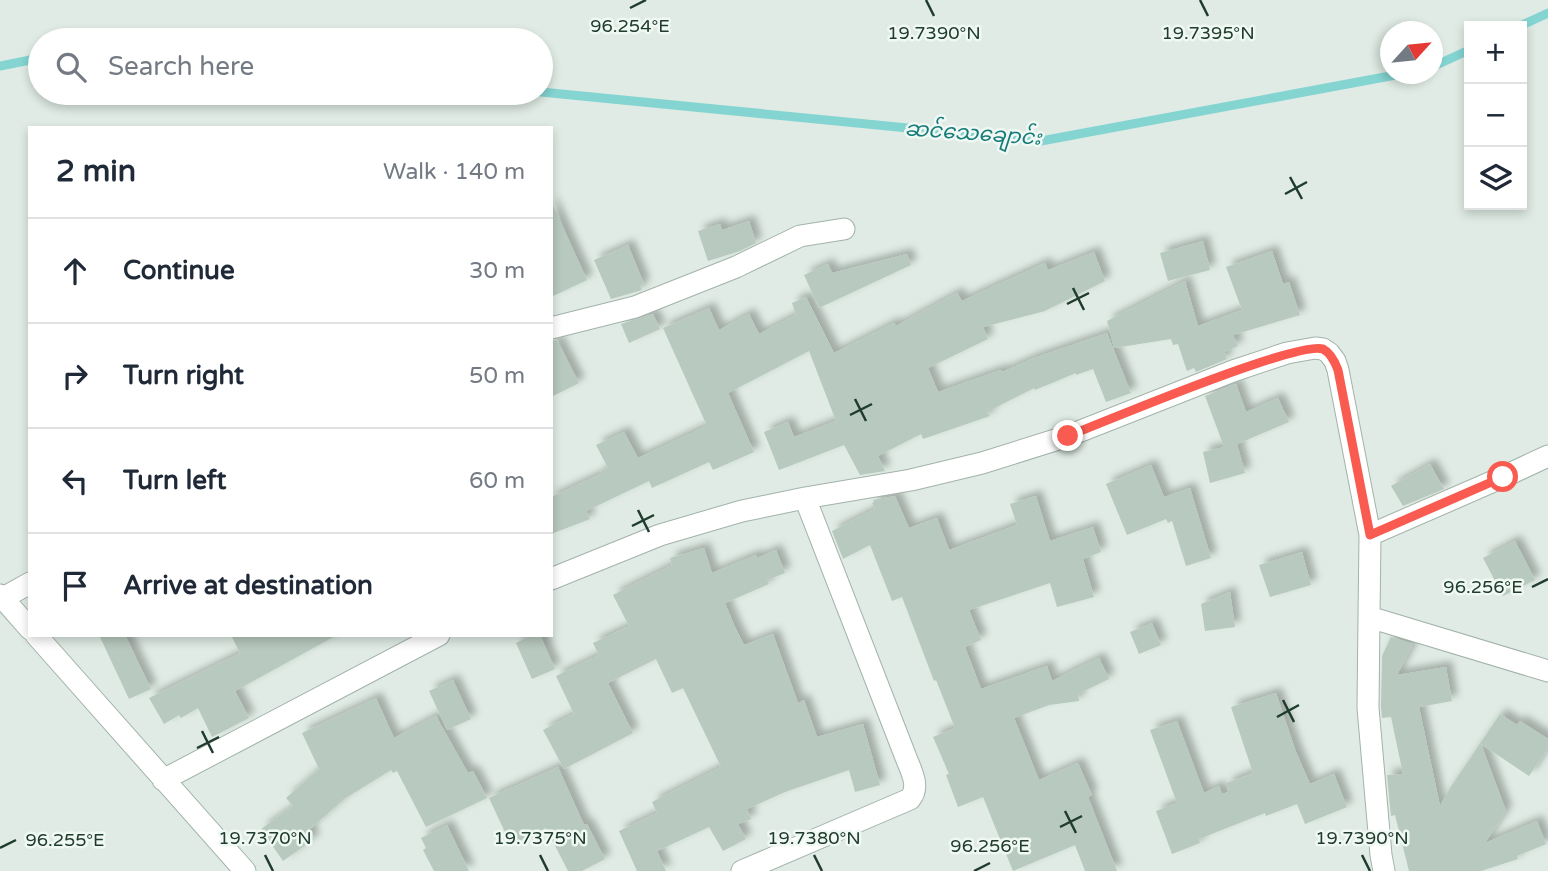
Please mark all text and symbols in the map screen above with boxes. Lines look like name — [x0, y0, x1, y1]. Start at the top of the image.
text: 96.254°E — [590, 15, 670, 37]
north arrow — [1380, 21, 1443, 84]
map controls — [1464, 21, 1527, 210]
button: + — [1464, 21, 1527, 84]
text: 19.7390°N — [887, 22, 981, 44]
text: 19.7395°N — [1161, 22, 1255, 44]
search box — [28, 28, 553, 105]
icon: search — [52, 48, 90, 86]
text: Search here — [108, 51, 254, 82]
button: − — [1464, 84, 1527, 147]
water label: ဆင်သေချောင်း — [903, 113, 1044, 155]
button: layers — [1464, 147, 1527, 210]
text: 2 min — [56, 153, 136, 190]
text: Walk · 140 m — [383, 158, 525, 186]
icon: ahead — [56, 252, 94, 290]
text: Continue — [123, 255, 235, 286]
text: 30 m — [469, 257, 525, 285]
icon: right — [56, 357, 94, 395]
text: Turn right — [123, 360, 244, 391]
text: 50 m — [469, 362, 525, 390]
route end — [1052, 420, 1083, 451]
route start — [1487, 461, 1518, 492]
icon: left — [56, 462, 94, 500]
text: Turn left — [123, 465, 226, 496]
text: 60 m — [469, 467, 525, 495]
icon: arrive — [56, 567, 94, 605]
text: Arrive at destination — [123, 570, 373, 601]
text: 96.256°E — [1443, 576, 1523, 598]
text: 19.7370°N — [218, 827, 312, 849]
text: 19.7375°N — [493, 827, 587, 849]
text: 19.7380°N — [767, 827, 861, 849]
text: 19.7390°N — [1315, 827, 1409, 849]
text: 96.255°E — [25, 829, 105, 851]
text: 96.256°E — [950, 835, 1030, 857]

